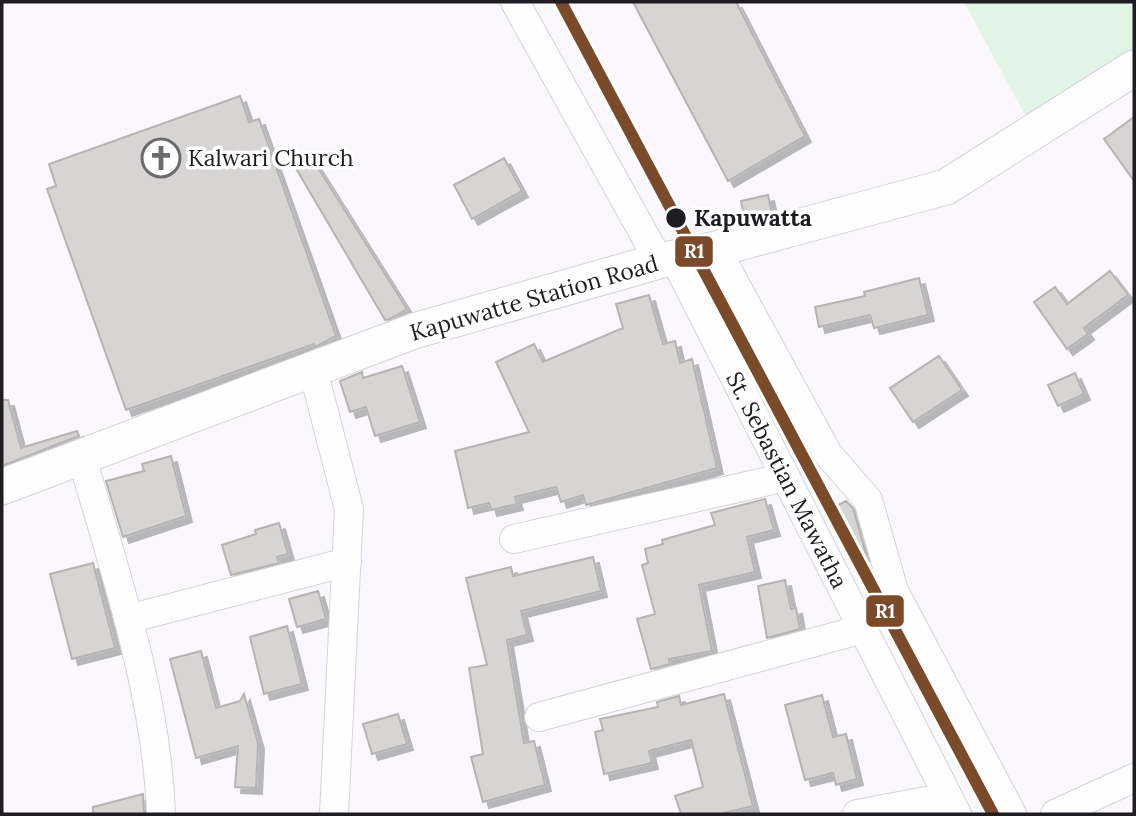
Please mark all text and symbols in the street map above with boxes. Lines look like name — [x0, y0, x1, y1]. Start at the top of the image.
church icon: Kalwari Church — [140, 137, 182, 179]
place label: Kalwari Church — [188, 143, 354, 172]
place label: Kapuwatta — [694, 203, 812, 232]
marker: Kapuwatta — [664, 206, 688, 230]
line badge: R1 — [674, 235, 714, 268]
text: R1 — [684, 239, 704, 263]
street label: Kapuwatte Station Road — [406, 248, 662, 347]
street label: St. Sebastian Mawatha — [720, 367, 855, 593]
line badge: R1 — [865, 594, 905, 628]
text: R1 — [875, 599, 895, 623]

